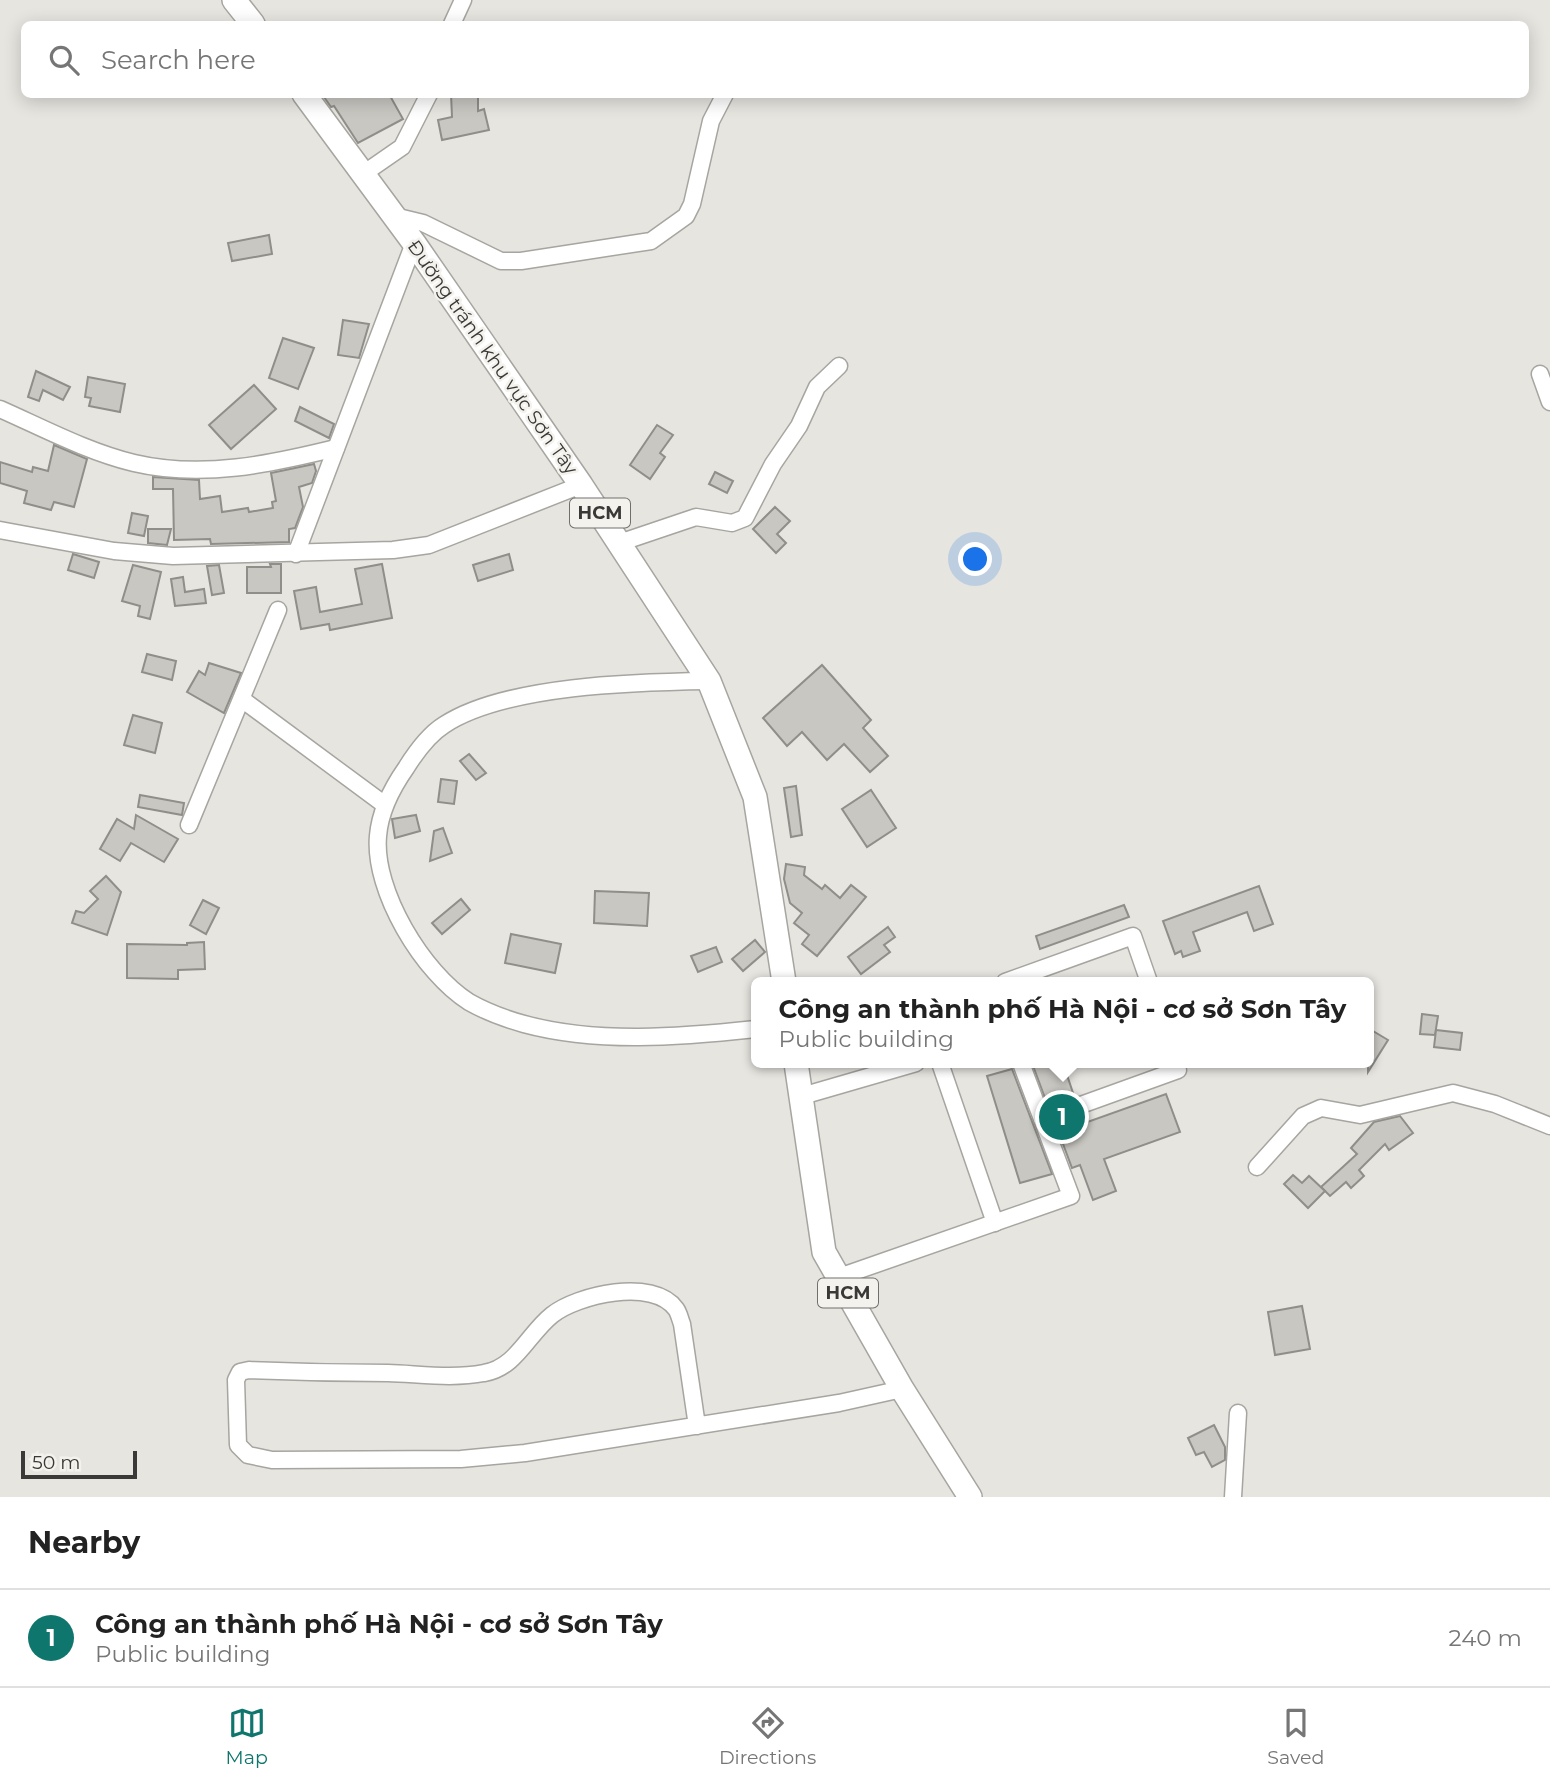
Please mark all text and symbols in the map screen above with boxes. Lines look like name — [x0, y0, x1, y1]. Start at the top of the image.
search box — [21, 21, 1529, 98]
icon: search — [45, 41, 83, 79]
text: Search here — [101, 44, 256, 76]
street label: Đường tránh khu vực Sơn Tây — [403, 236, 583, 479]
road number: HCM — [570, 499, 630, 528]
your location — [958, 542, 992, 576]
popup — [751, 977, 1374, 1068]
text: Công an thành phố Hà Nội - cơ sở Sơn Tây — [779, 993, 1346, 1025]
text: Public building — [779, 1025, 954, 1053]
pin: 1 — [1039, 1091, 1085, 1143]
road number: HCM — [818, 1278, 878, 1308]
scale bar — [21, 1448, 136, 1480]
text: 50 m — [32, 1451, 80, 1474]
text: Nearby — [28, 1524, 140, 1561]
text: Công an thành phố Hà Nội - cơ sở Sơn Tây — [95, 1608, 663, 1640]
text: 1 — [46, 1624, 56, 1652]
text: 240 m — [1449, 1624, 1522, 1652]
text: Public building — [95, 1640, 270, 1668]
tab: Map — [226, 1704, 268, 1769]
tab: Directions — [719, 1704, 816, 1769]
tab: Saved — [1267, 1704, 1324, 1769]

